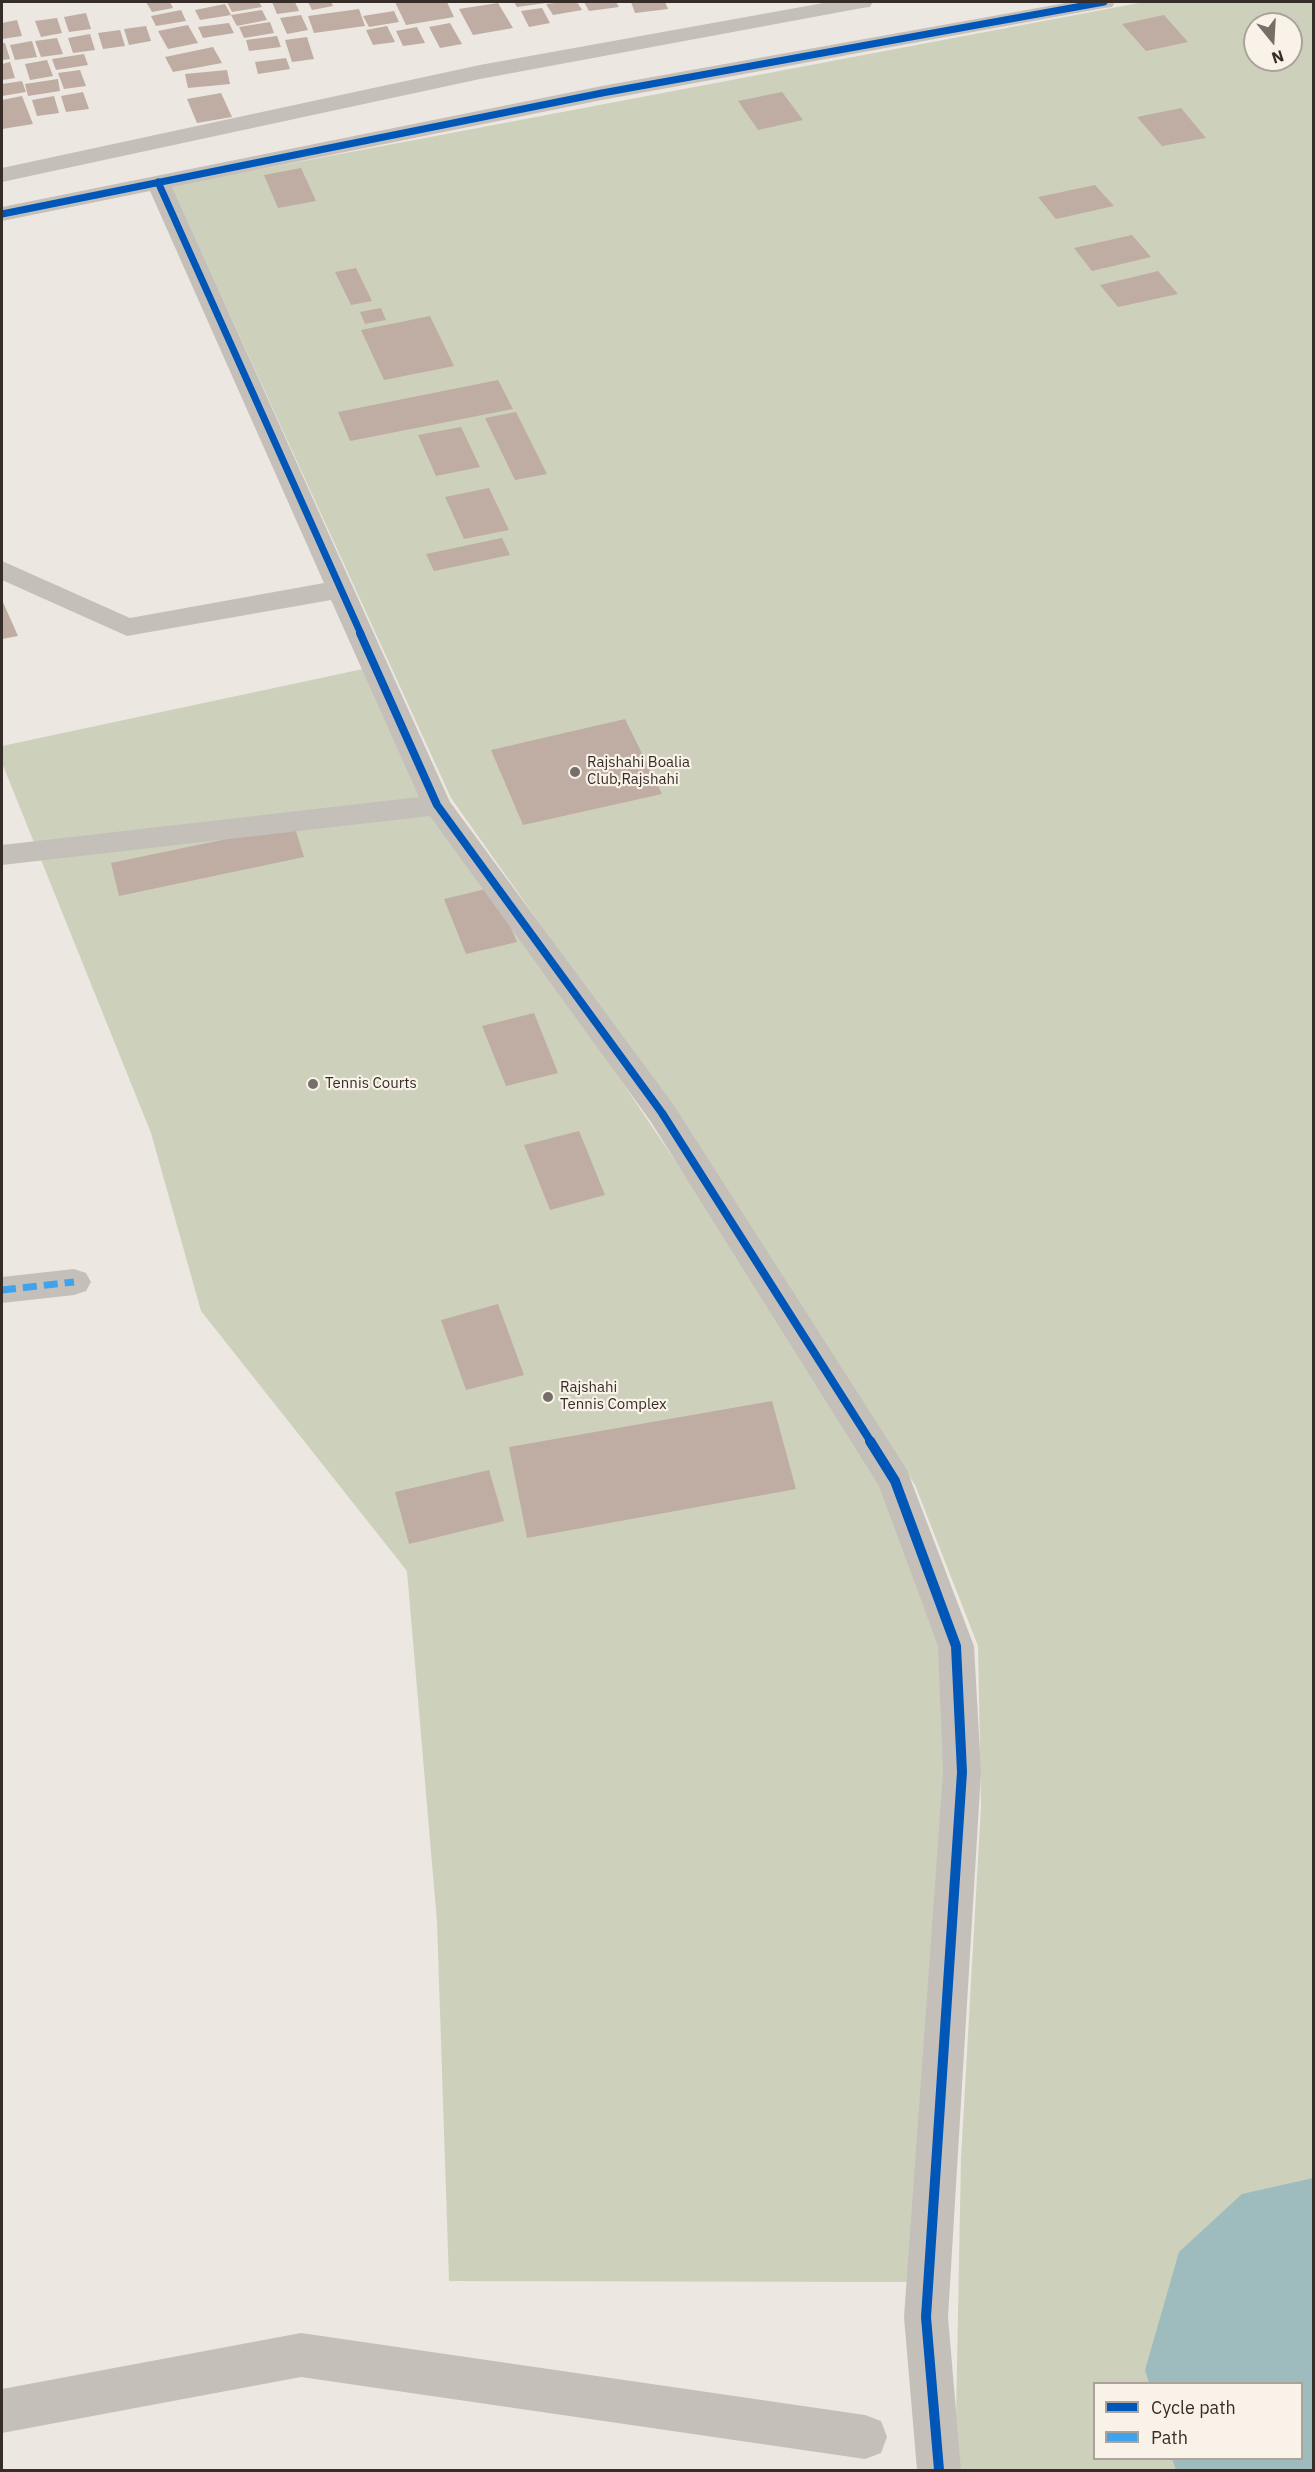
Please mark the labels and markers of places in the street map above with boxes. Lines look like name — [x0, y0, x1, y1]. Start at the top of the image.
place label: Rajshahi Boalia Club,Rajshahi — [587, 754, 690, 789]
marker: Rajshahi Boalia Club,Rajshahi — [568, 765, 582, 779]
place label: Tennis Courts — [325, 1075, 417, 1093]
marker: Tennis Courts — [306, 1077, 320, 1091]
place label: Rajshahi Tennis Complex — [560, 1379, 667, 1414]
marker: Rajshahi Tennis Complex — [541, 1390, 555, 1404]

